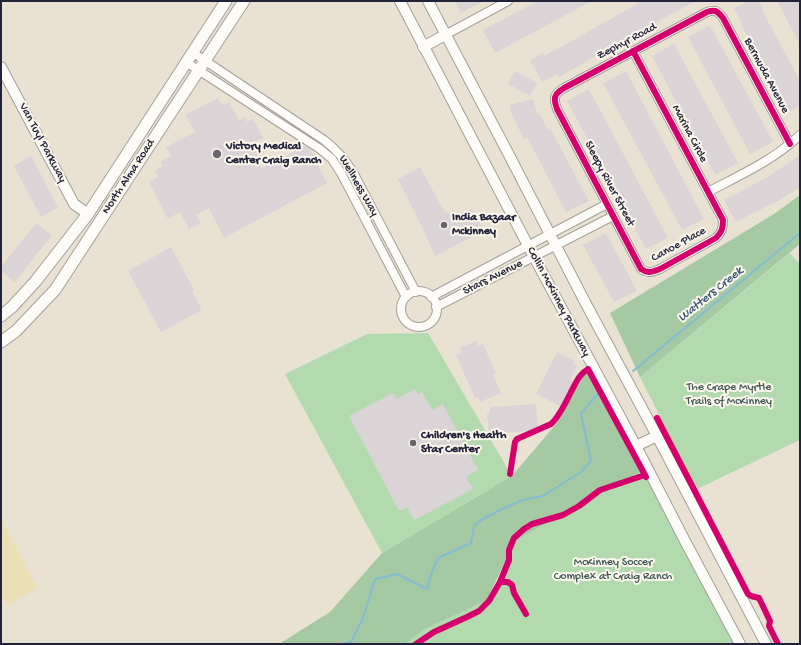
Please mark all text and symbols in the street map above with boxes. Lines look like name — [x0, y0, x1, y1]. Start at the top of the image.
street label: Zephyr Road — [595, 20, 659, 64]
street label: Bermuda Avenue — [740, 36, 792, 116]
street label: Van Tuyl Parkway — [15, 101, 69, 185]
street label: Marina Circle — [668, 103, 710, 165]
street label: North Alma Road — [99, 137, 159, 217]
street label: Sleepy River Street — [580, 139, 638, 229]
place label: Victory Medical Center Craig Ranch — [226, 140, 321, 168]
marker: Victory Medical Center Craig Ranch — [211, 148, 223, 160]
street label: Wellness Way — [335, 153, 381, 219]
place label: India Bazaar Mckinney — [452, 211, 515, 239]
marker: India Bazaar Mckinney — [439, 220, 449, 230]
street label: Canoe Place — [649, 224, 709, 266]
street label: Collin McKinney Parkway — [523, 245, 593, 359]
street label: Stars Avenue — [461, 257, 525, 299]
water label: Watters Creek — [675, 264, 747, 326]
park label: The Crape Myrtle Trails of McKinney — [686, 381, 772, 409]
place label: Children's Health Star Center — [421, 429, 506, 457]
marker: Children's Health Star Center — [408, 438, 418, 448]
park label: McKinney Soccer Complex at Craig Ranch — [554, 556, 672, 584]

